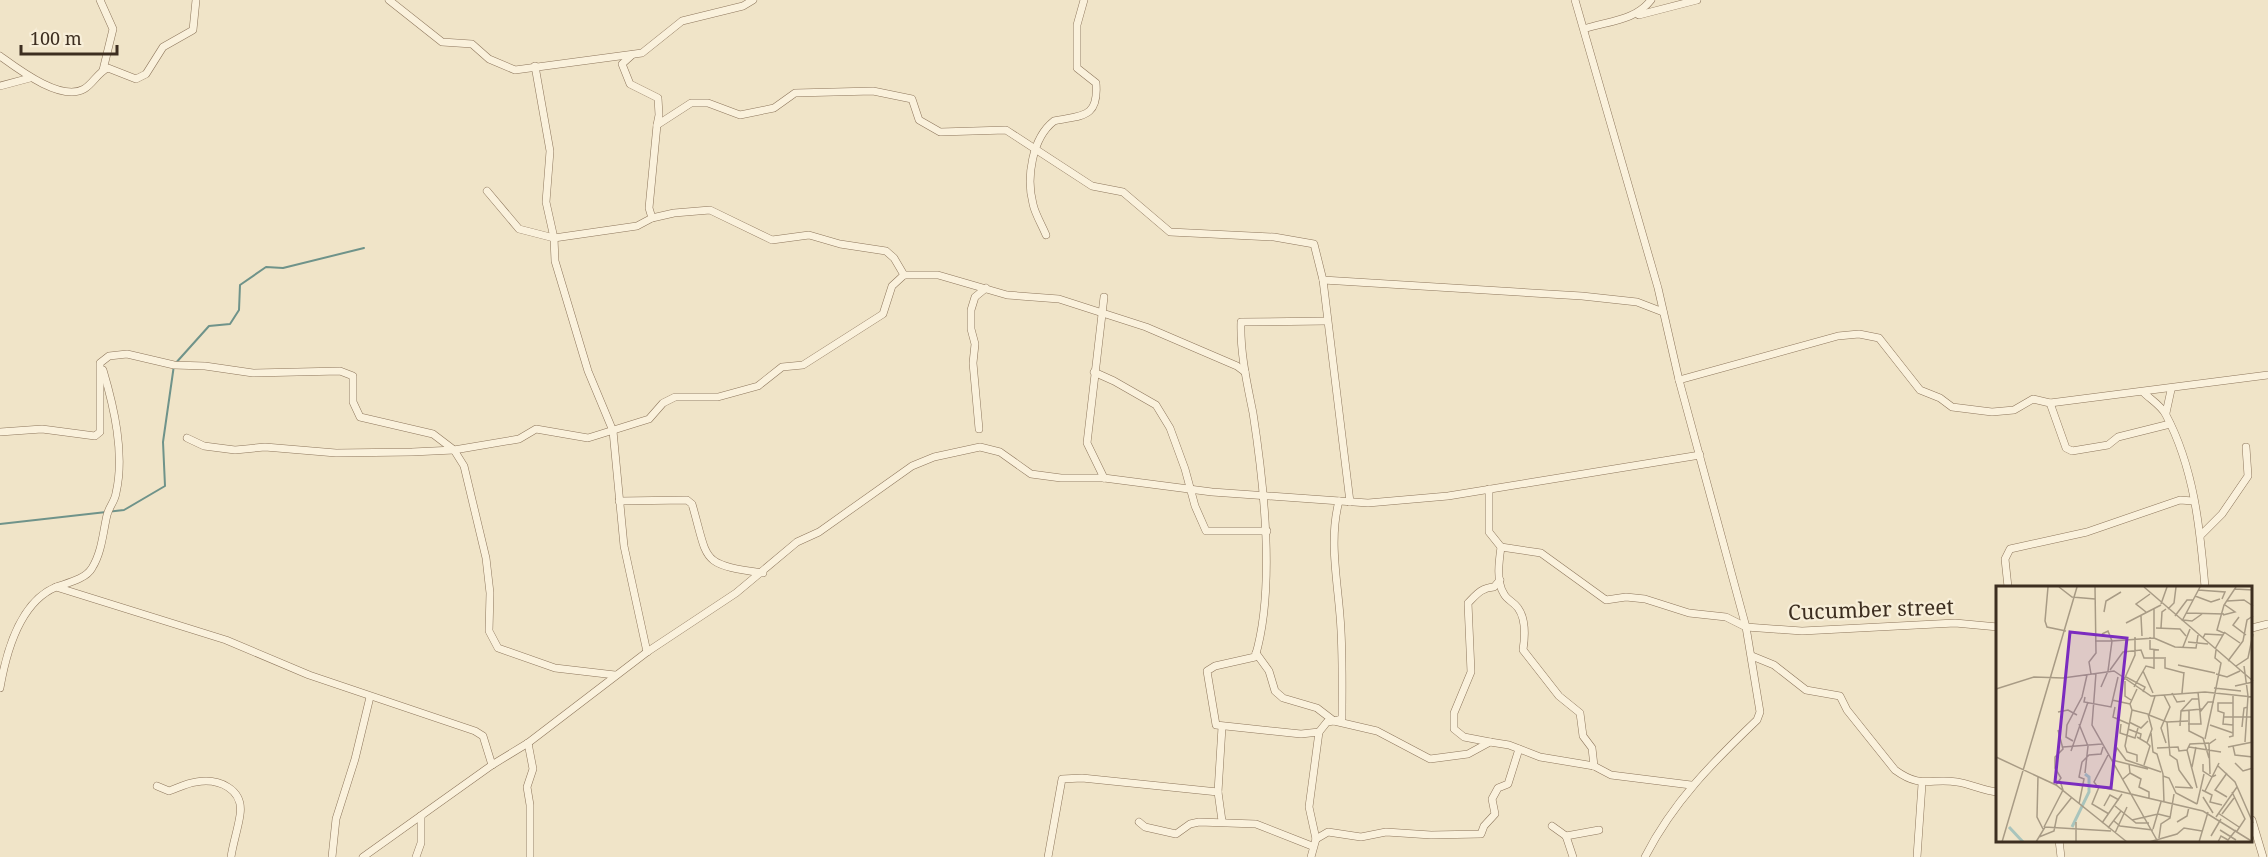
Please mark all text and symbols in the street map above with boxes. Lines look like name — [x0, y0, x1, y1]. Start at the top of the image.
scale bar — [21, 18, 117, 56]
text: 100 m — [30, 26, 82, 50]
inset map — [1996, 586, 2253, 842]
street label: Cucumber street — [1788, 592, 1954, 626]

